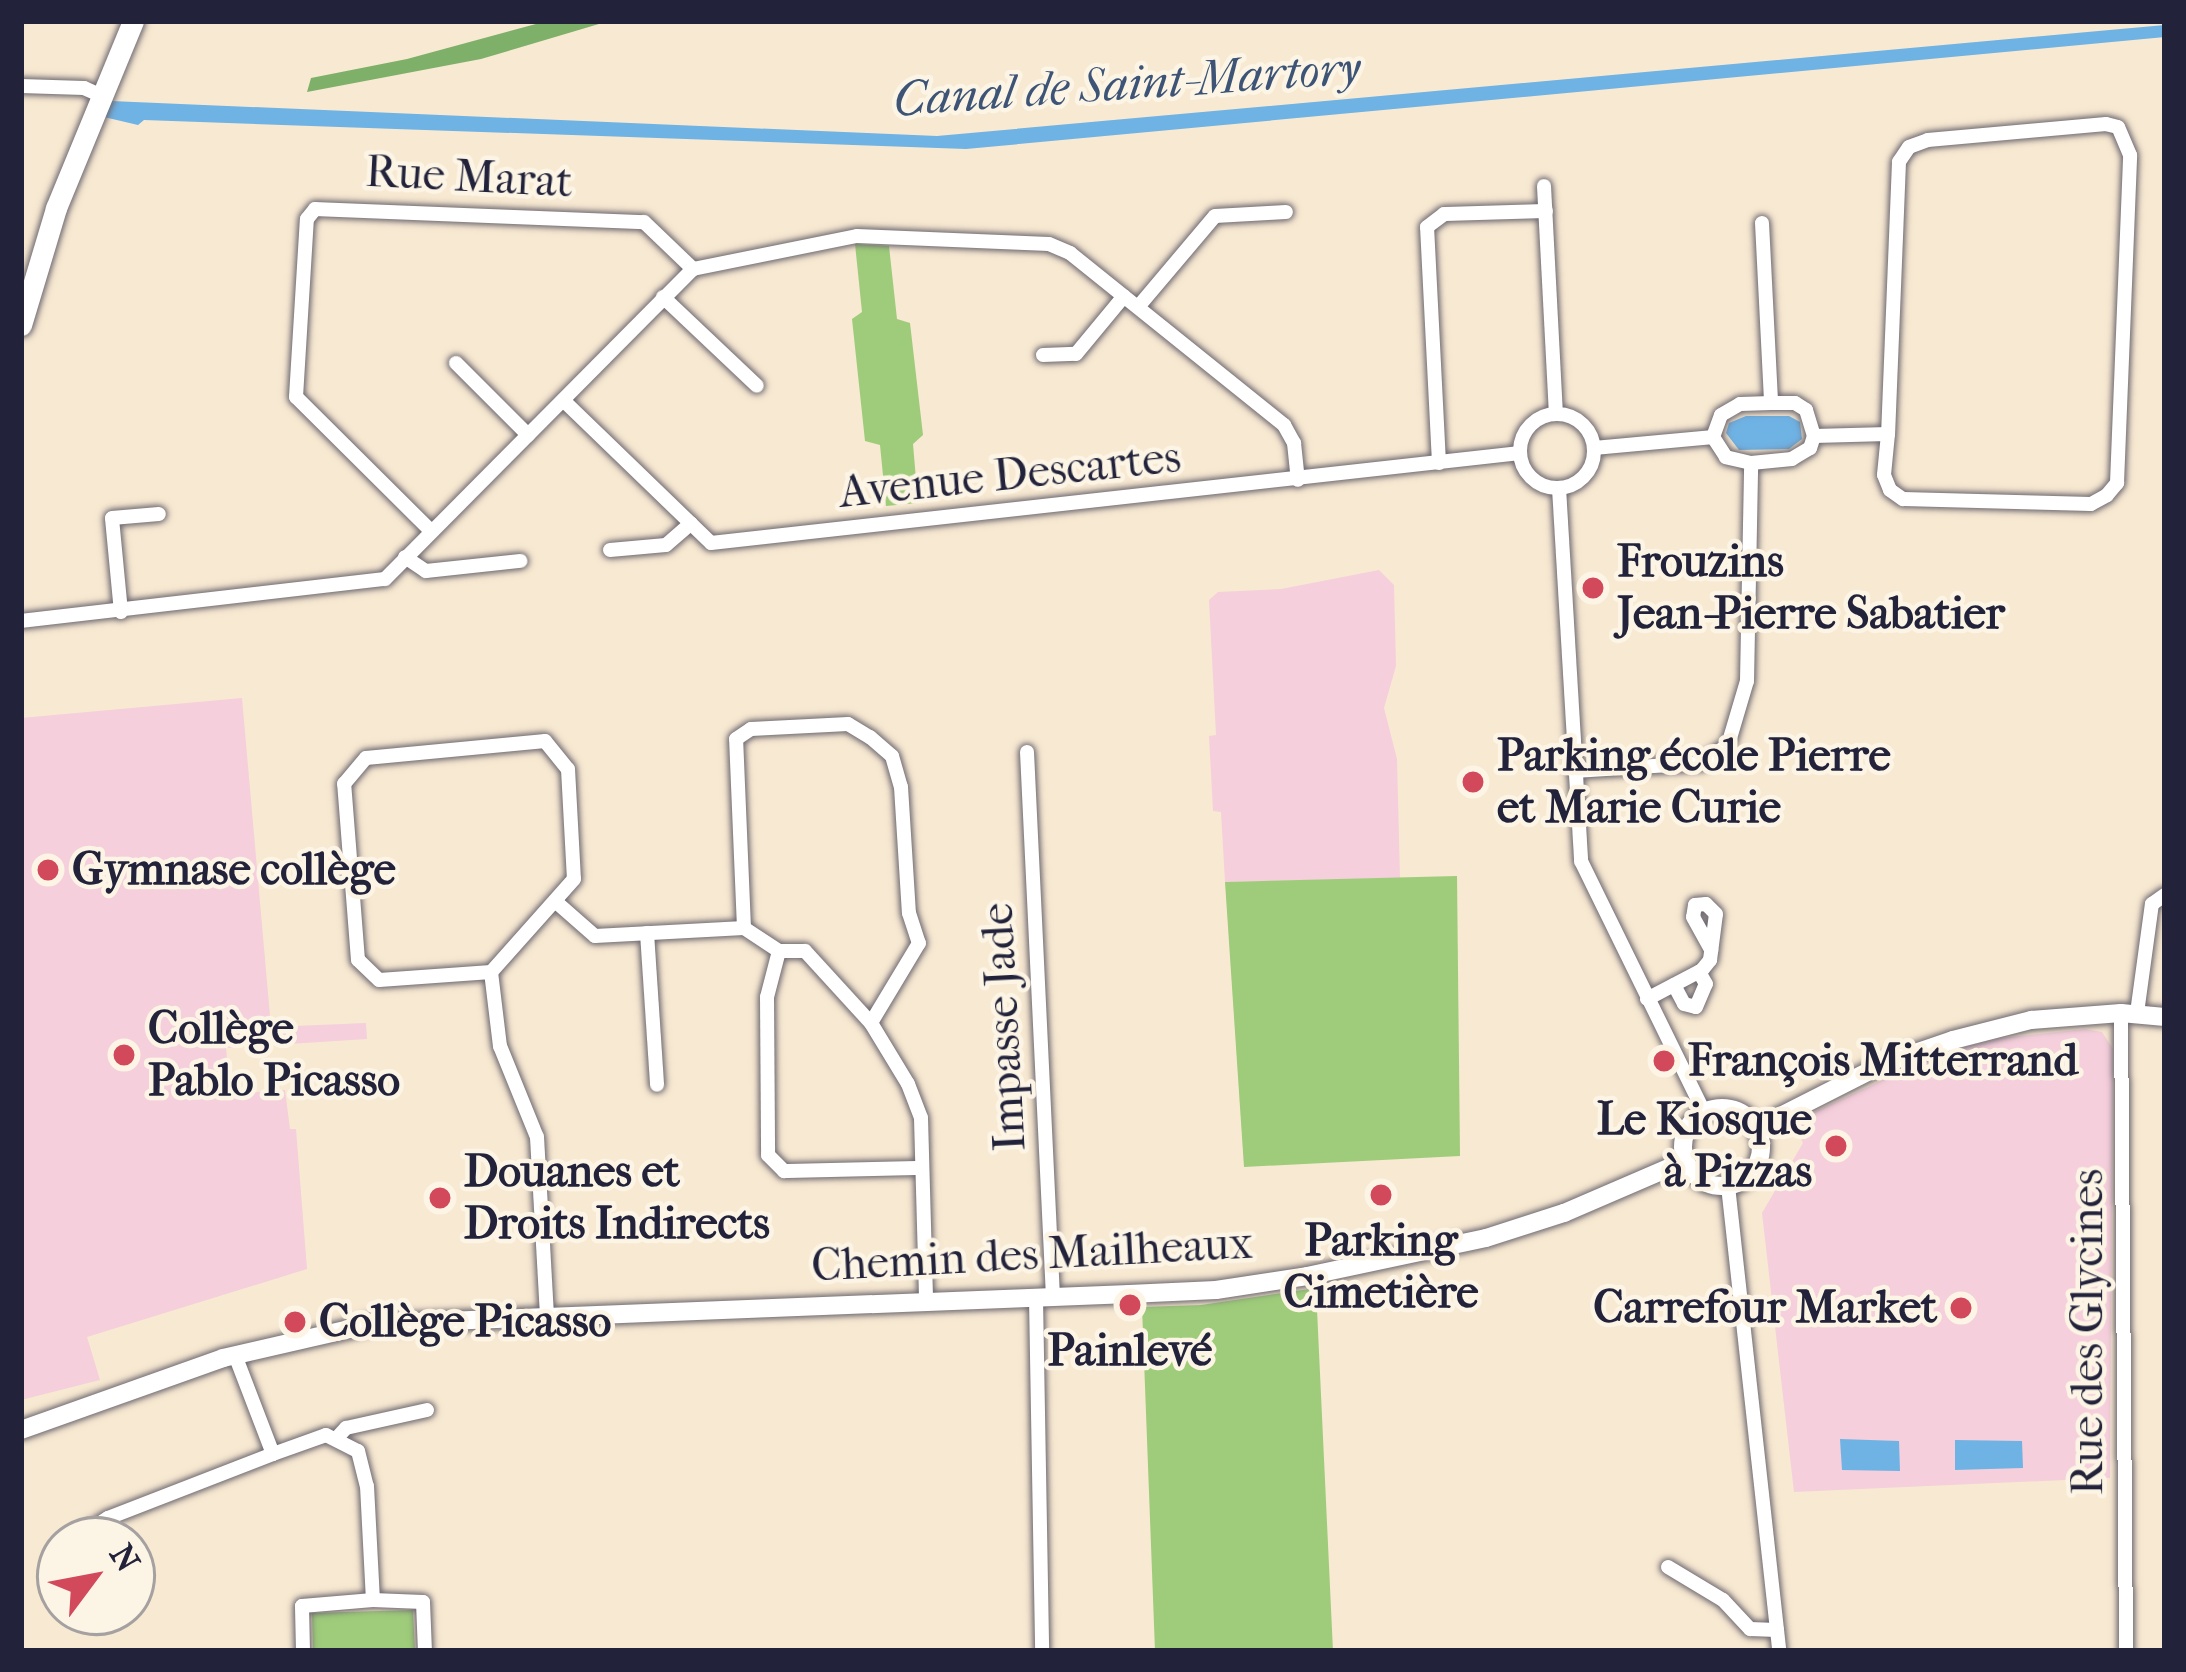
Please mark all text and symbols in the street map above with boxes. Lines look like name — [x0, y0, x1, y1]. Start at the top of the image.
water label: Canal de Saint-Martory — [891, 39, 1363, 129]
street label: Rue Marat — [364, 145, 574, 209]
street label: Avenue Descartes — [837, 430, 1183, 520]
place label: Frouzins Jean-Pierre Sabatier — [1617, 535, 2005, 641]
marker: Frouzins Jean-Pierre Sabatier — [1580, 575, 1606, 601]
place label: Parking école Pierre et Marie Curie — [1497, 729, 1891, 835]
marker: Parking école Pierre et Marie Curie — [1460, 769, 1486, 795]
place label: Gymnase collège — [72, 843, 396, 897]
marker: Gymnase collège — [35, 857, 61, 883]
street label: Impasse Jade — [971, 901, 1037, 1153]
place label: Collège Pablo Picasso — [148, 1002, 400, 1108]
place label: François Mitterrand — [1688, 1034, 2078, 1088]
marker: Collège Pablo Picasso — [111, 1042, 137, 1068]
marker: François Mitterrand — [1651, 1048, 1677, 1074]
place label: Le Kiosque à Pizzas — [1597, 1093, 1812, 1199]
marker: Le Kiosque à Pizzas — [1823, 1133, 1849, 1159]
place label: Douanes et Droits Indirects — [464, 1145, 770, 1251]
street label: Rue des Glycines — [2061, 1169, 2115, 1495]
marker: Parking Cimetière — [1368, 1182, 1394, 1208]
marker: Douanes et Droits Indirects — [427, 1185, 453, 1211]
place label: Parking Cimetière — [1283, 1214, 1479, 1320]
street label: Chemin des Mailheaux — [810, 1216, 1254, 1294]
place label: Carrefour Market — [1593, 1281, 1937, 1335]
marker: Painlevé — [1117, 1292, 1143, 1318]
place label: Collège Picasso — [319, 1295, 611, 1349]
marker: Carrefour Market — [1948, 1295, 1974, 1321]
marker: Collège Picasso — [282, 1309, 308, 1335]
place label: Painlevé — [1048, 1324, 1212, 1378]
north arrow — [36, 1516, 156, 1636]
text: N — [101, 1537, 148, 1579]

